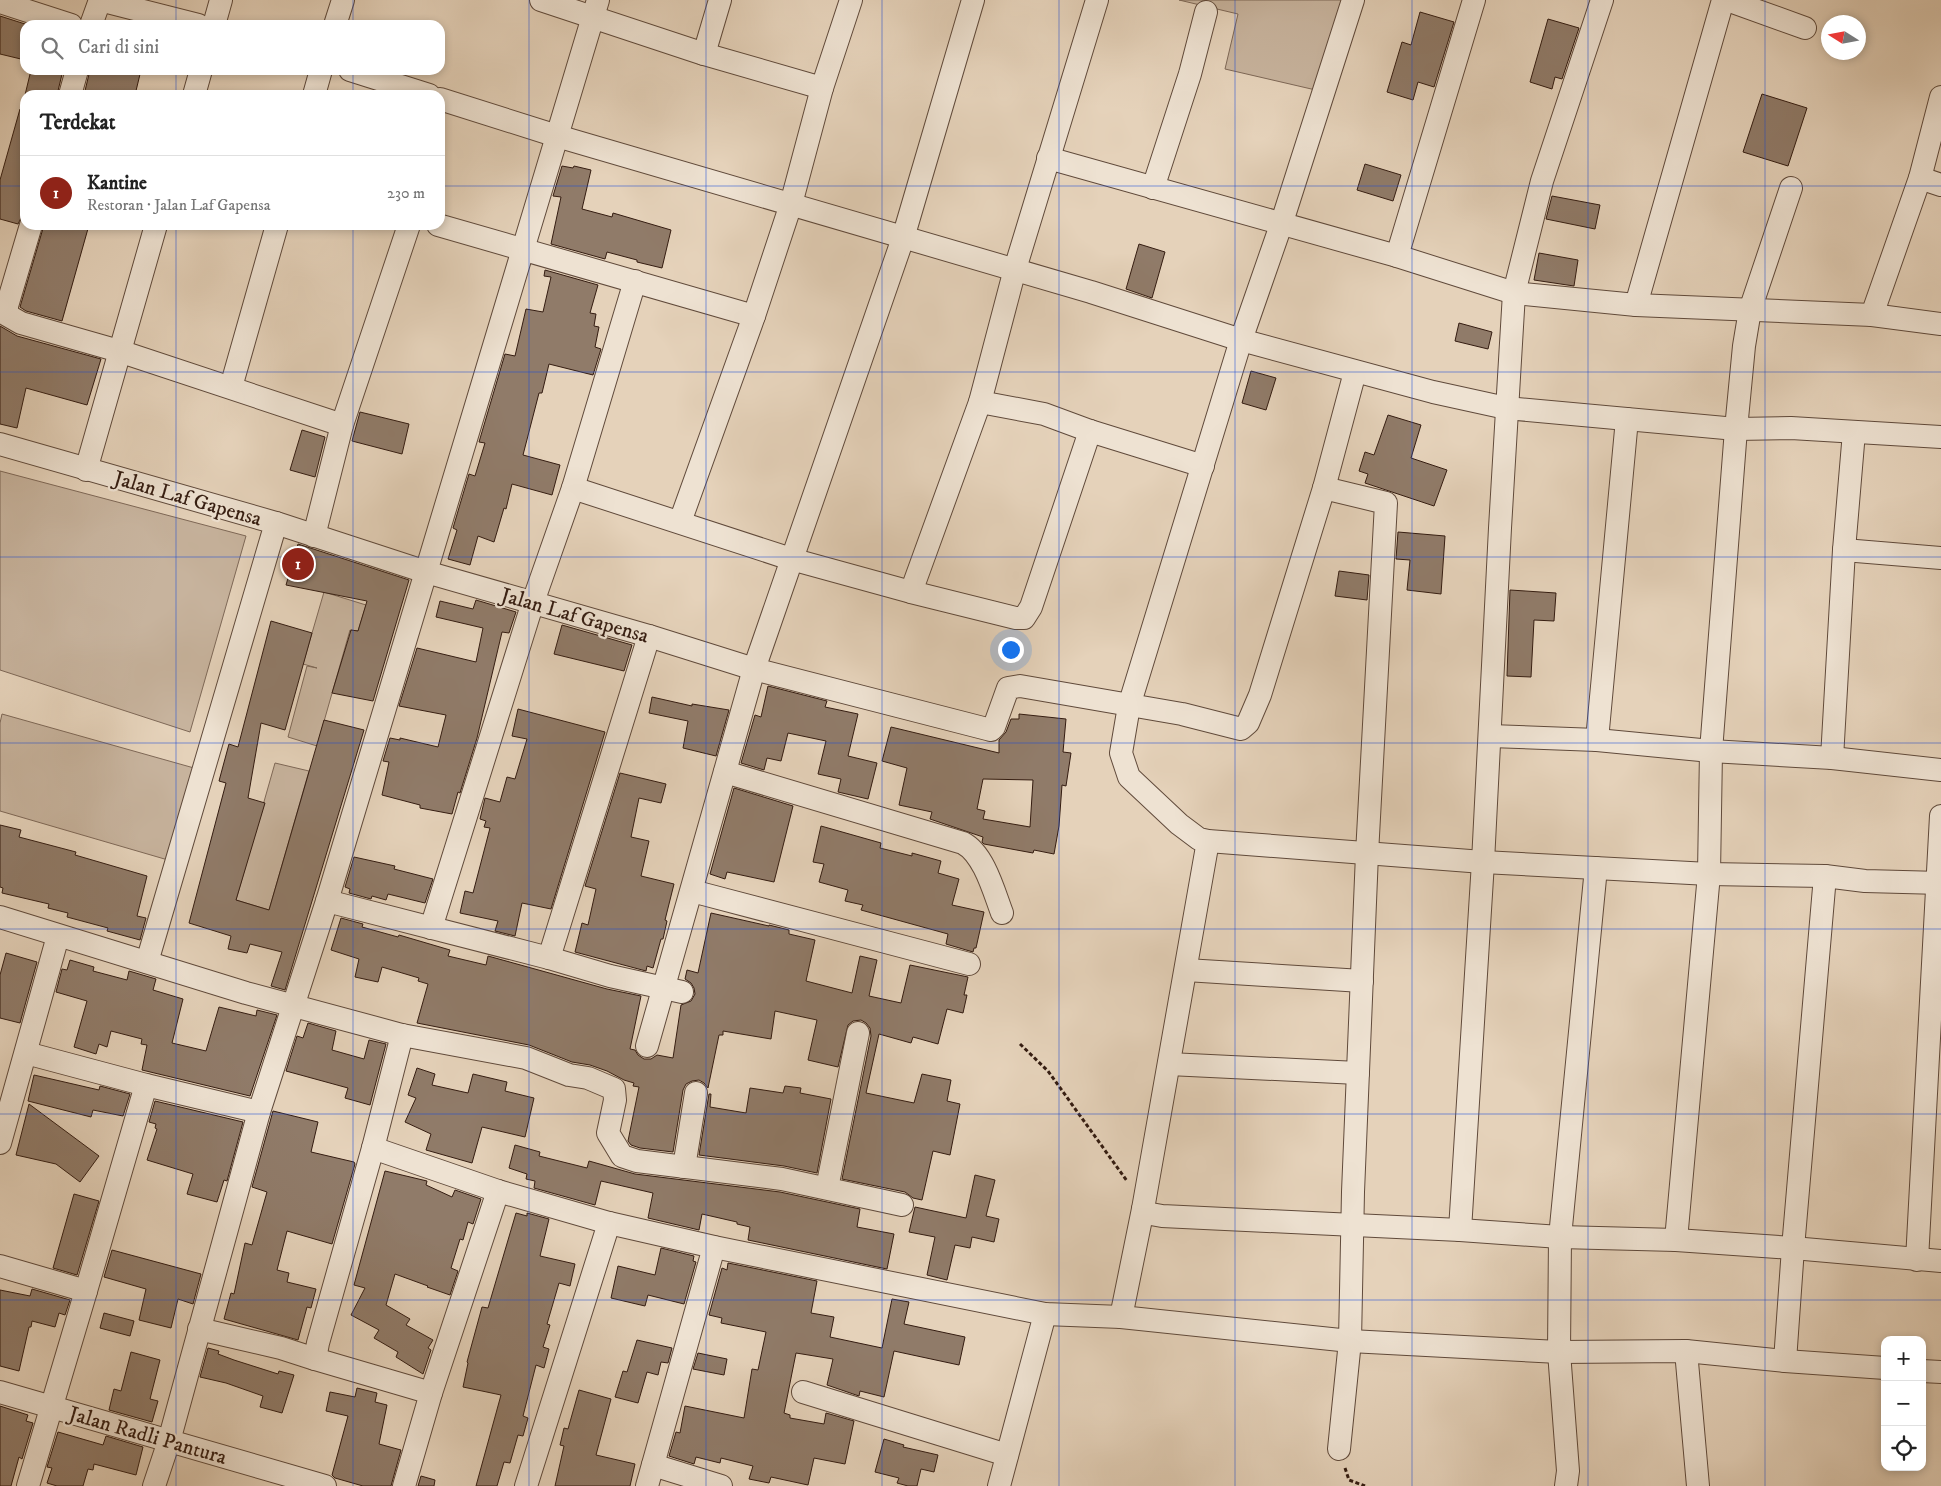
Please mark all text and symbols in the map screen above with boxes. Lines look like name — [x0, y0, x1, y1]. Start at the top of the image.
north arrow — [1821, 15, 1866, 60]
search box — [20, 20, 445, 75]
icon: search — [38, 34, 66, 62]
text: Cari di sini — [78, 36, 159, 59]
text: Terdekat — [40, 110, 115, 136]
text: Kantine — [87, 172, 147, 195]
text: 1 — [53, 183, 59, 203]
text: 230 m — [387, 183, 425, 203]
text: Restoran · Jalan Laf Gapensa — [87, 195, 270, 215]
street label: Jalan Laf Gapensa — [109, 465, 265, 533]
pin: 1 — [282, 545, 314, 583]
street label: Jalan Laf Gapensa — [496, 582, 652, 650]
your location — [998, 637, 1024, 663]
map controls — [1881, 1336, 1926, 1471]
button: + — [1881, 1336, 1926, 1381]
button: − — [1881, 1381, 1926, 1426]
street label: Jalan Radli Pantura — [64, 1400, 230, 1471]
button: locate — [1881, 1426, 1926, 1471]

